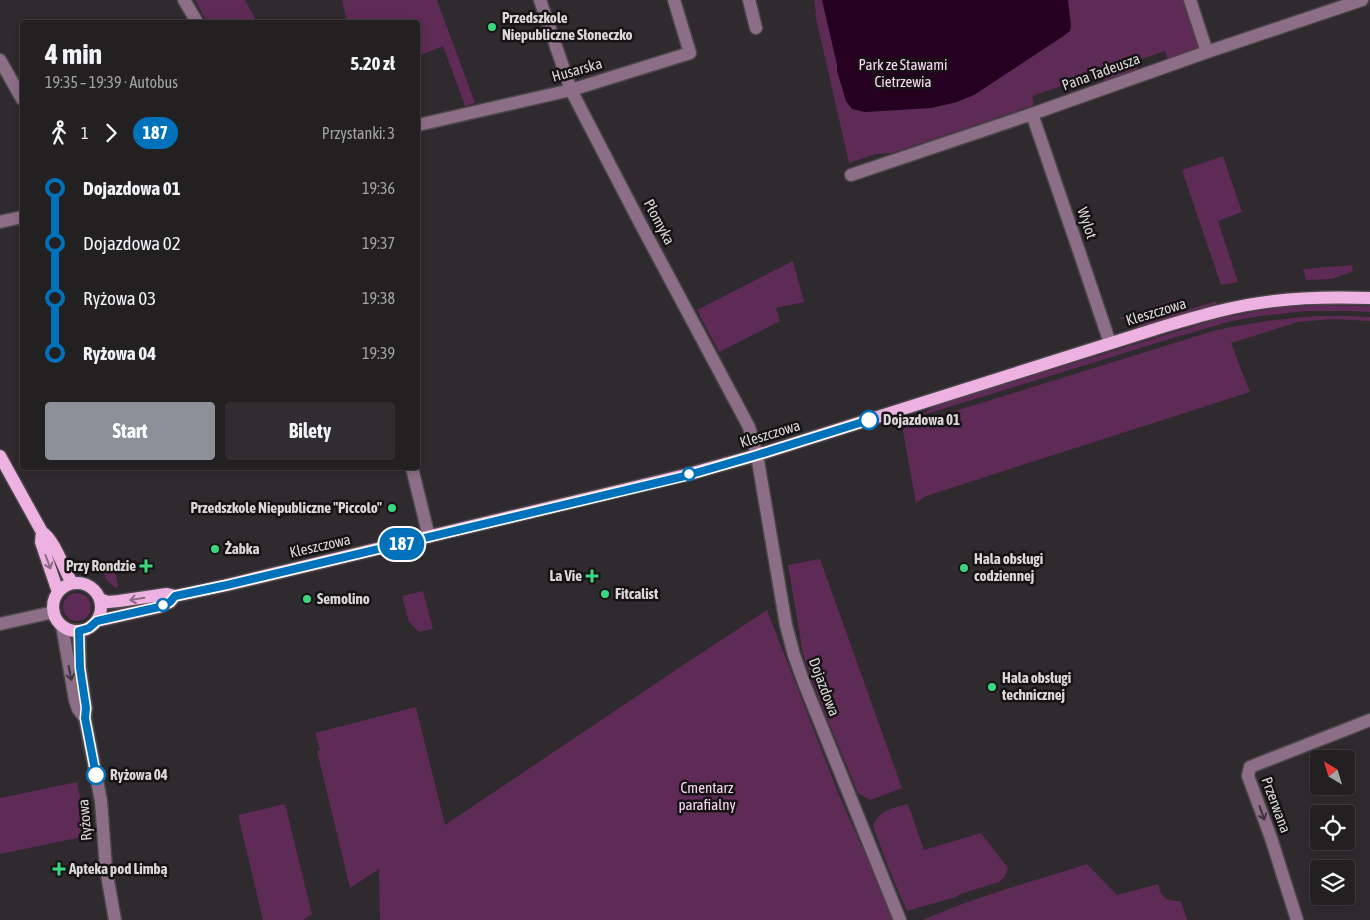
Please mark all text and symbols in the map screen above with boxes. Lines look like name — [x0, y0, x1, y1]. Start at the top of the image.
place label: Przedszkole Niepubliczne Słoneczko — [502, 9, 633, 43]
marker: Przedszkole Niepubliczne Słoneczko — [486, 21, 498, 33]
text: 4 min — [45, 38, 102, 70]
street label: Pana Tadeusza — [1060, 50, 1142, 93]
text: 5.20 zł — [350, 52, 395, 74]
street label: Husarska — [550, 54, 604, 85]
park label: Park ze Stawami Cietrzewia — [859, 56, 947, 90]
text: 19:35 – 19:39 · Autobus — [45, 73, 178, 91]
icon: walk — [45, 119, 73, 147]
icon: forward — [97, 119, 125, 147]
text: 187 — [143, 122, 168, 143]
text: 1 — [81, 124, 89, 142]
text: Przystanki: 3 — [322, 124, 395, 142]
text: Dojazdowa 01 — [83, 177, 181, 199]
text: 19:36 — [362, 179, 395, 197]
street label: Płomyka — [640, 196, 678, 247]
street label: Wylot — [1074, 205, 1101, 241]
text: Dojazdowa 02 — [83, 232, 181, 254]
text: 19:37 — [362, 234, 395, 252]
text: Ryżowa 03 — [83, 287, 156, 309]
text: 19:38 — [362, 289, 395, 307]
street label: Kleszczowa — [1124, 294, 1188, 329]
text: Ryżowa 04 — [83, 342, 156, 364]
text: 19:39 — [362, 344, 395, 362]
button: Start — [45, 402, 215, 460]
button: Bilety — [225, 402, 395, 460]
marker: Dojazdowa 01 — [859, 410, 879, 430]
place label: Dojazdowa 01 — [883, 411, 960, 428]
street label: Kleszczowa — [738, 416, 802, 451]
unlabelled marker — [682, 467, 696, 481]
place label: Przedszkole Niepubliczne "Piccolo" — [190, 499, 382, 516]
marker: Przedszkole Niepubliczne "Piccolo" — [386, 502, 398, 514]
line badge: 187 — [373, 528, 431, 560]
street label: Kleszczowa — [288, 530, 352, 561]
text: 187 — [389, 533, 415, 554]
place label: Żabka — [225, 540, 259, 557]
marker: Żabka — [209, 543, 221, 555]
place label: Hala obsługi codziennej — [974, 550, 1043, 584]
one-way arrow — [44, 554, 53, 570]
place label: Przy Rondzie — [66, 557, 136, 574]
marker: Przy Rondzie — [140, 560, 152, 572]
marker: Hala obsługi codziennej — [958, 562, 970, 574]
place label: La Vie — [550, 567, 582, 584]
marker: La Vie — [586, 570, 598, 582]
place label: Fitcalist — [615, 585, 659, 602]
marker: Fitcalist — [599, 588, 611, 600]
place label: Semolino — [317, 590, 370, 607]
marker: Semolino — [301, 593, 313, 605]
one-way arrow — [130, 594, 146, 604]
unlabelled marker — [156, 598, 170, 612]
street label: Dojazdowa — [806, 655, 843, 718]
one-way arrow — [65, 665, 75, 681]
place label: Hala obsługi technicznej — [1001, 669, 1071, 703]
marker: Hala obsługi technicznej — [986, 681, 998, 693]
north arrow — [1310, 750, 1355, 795]
map controls — [1310, 750, 1355, 905]
marker: Ryżowa 04 — [86, 765, 106, 785]
place label: Ryżowa 04 — [110, 766, 168, 783]
street label: Przerwana — [1259, 775, 1294, 835]
park label: Cmentarz parafialny — [678, 779, 736, 813]
street label: Ryżowa — [74, 799, 95, 842]
one-way arrow — [1258, 805, 1267, 820]
button: locate — [1310, 805, 1355, 850]
place label: Apteka pod Limbą — [68, 860, 168, 877]
button: layers — [1310, 860, 1355, 905]
marker: Apteka pod Limbą — [53, 863, 65, 875]

